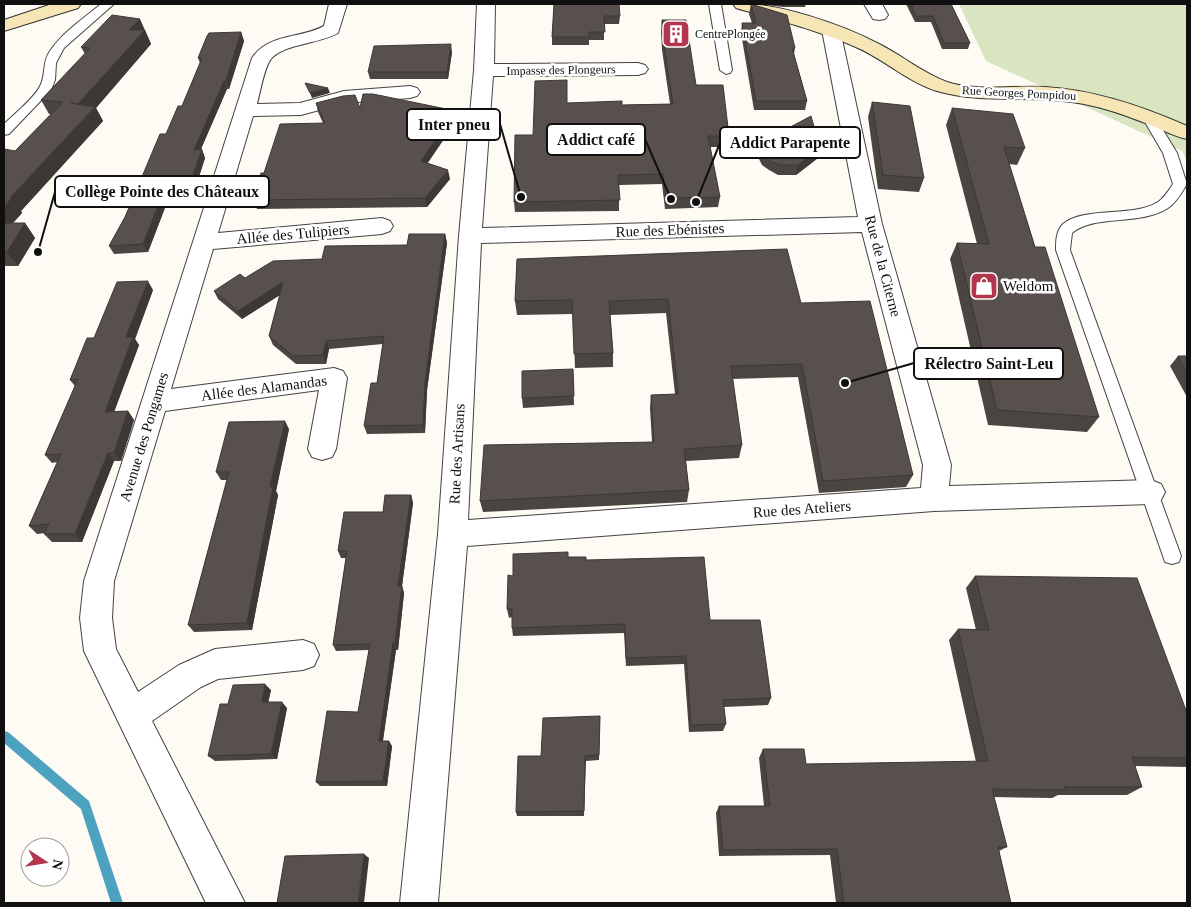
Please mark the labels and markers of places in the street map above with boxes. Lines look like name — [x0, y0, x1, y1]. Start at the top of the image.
building icon: CentrePlongée — [661, 19, 691, 49]
place label: CentrePlongée — [695, 27, 766, 41]
callout: Inter pneu — [407, 109, 500, 140]
callout: Addict café — [547, 124, 645, 155]
callout: Addict Parapente — [720, 127, 860, 158]
callout: Collège Pointe des Châteaux — [55, 176, 269, 207]
shop icon: Weldom — [969, 271, 999, 301]
place label: Weldom — [1003, 278, 1054, 294]
callout: Rélectro Saint-Leu — [914, 348, 1063, 379]

